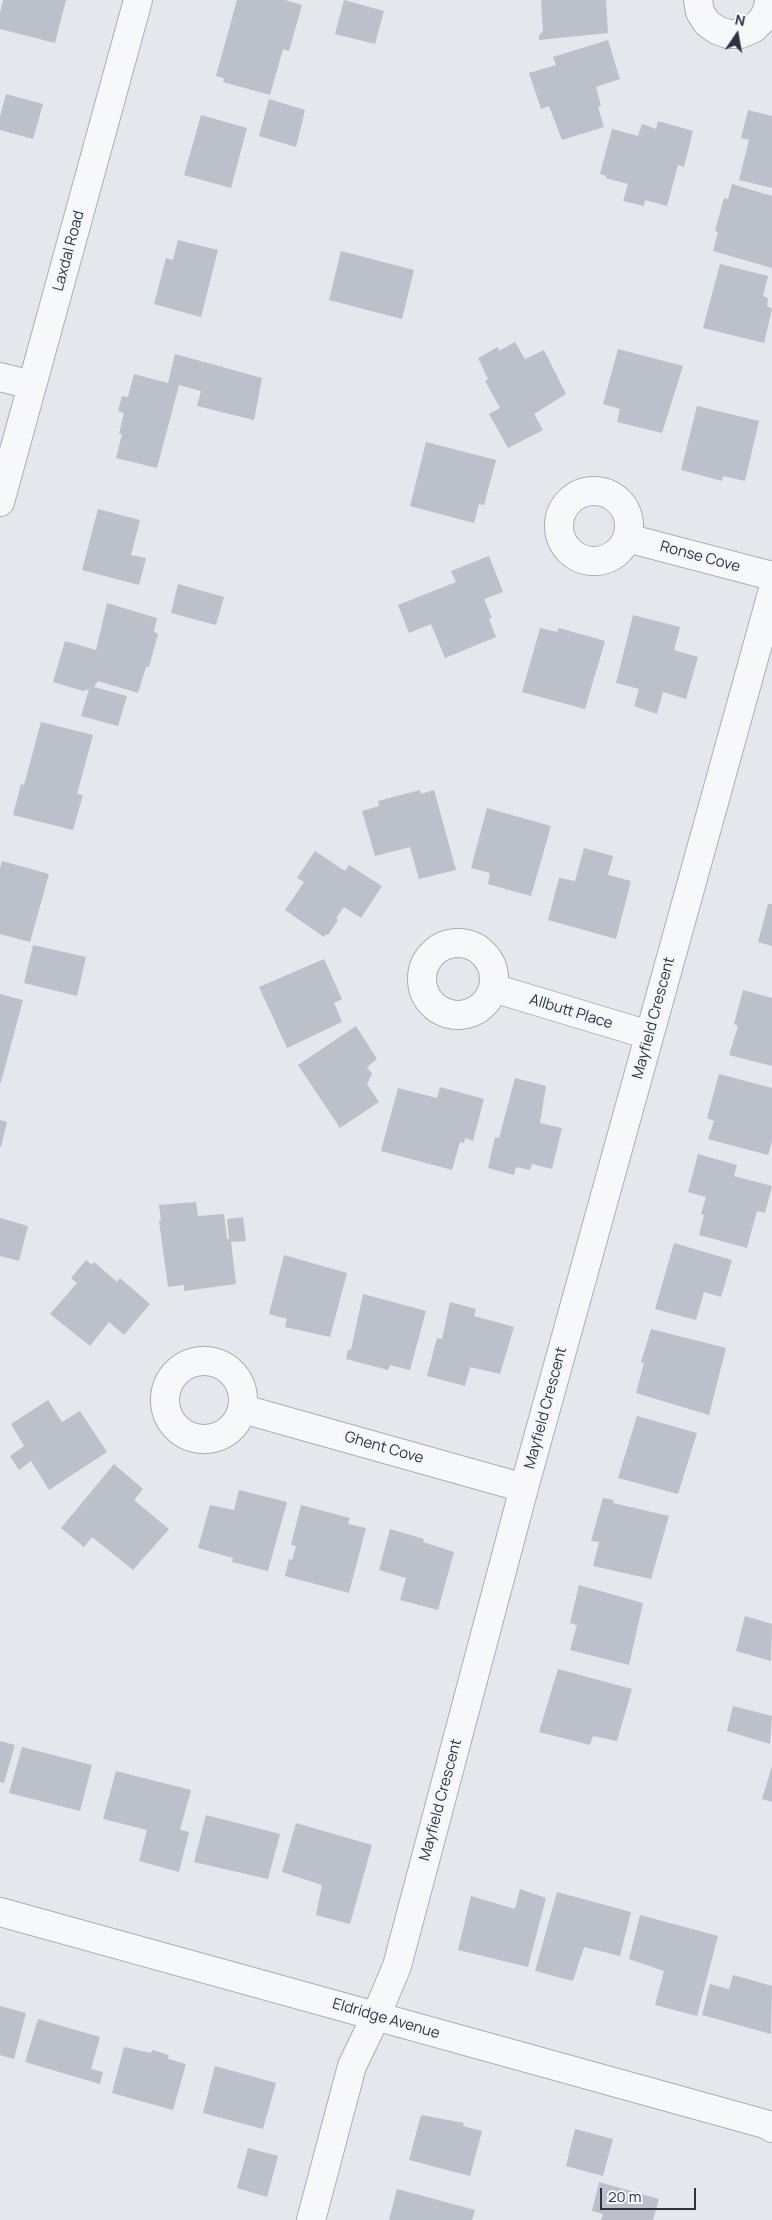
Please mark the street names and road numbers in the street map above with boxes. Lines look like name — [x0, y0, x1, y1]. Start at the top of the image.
street label: Laxdal Road — [50, 209, 88, 293]
street label: Ronse Cove — [658, 538, 742, 576]
street label: Mayfield Crescent — [629, 955, 679, 1081]
street label: Allbutt Place — [527, 991, 615, 1033]
street label: Mayfield Crescent — [521, 1345, 571, 1471]
street label: Ghent Cove — [342, 1428, 426, 1468]
street label: Mayfield Crescent — [416, 1737, 466, 1863]
street label: Eldridge Avenue — [330, 1995, 442, 2043]

